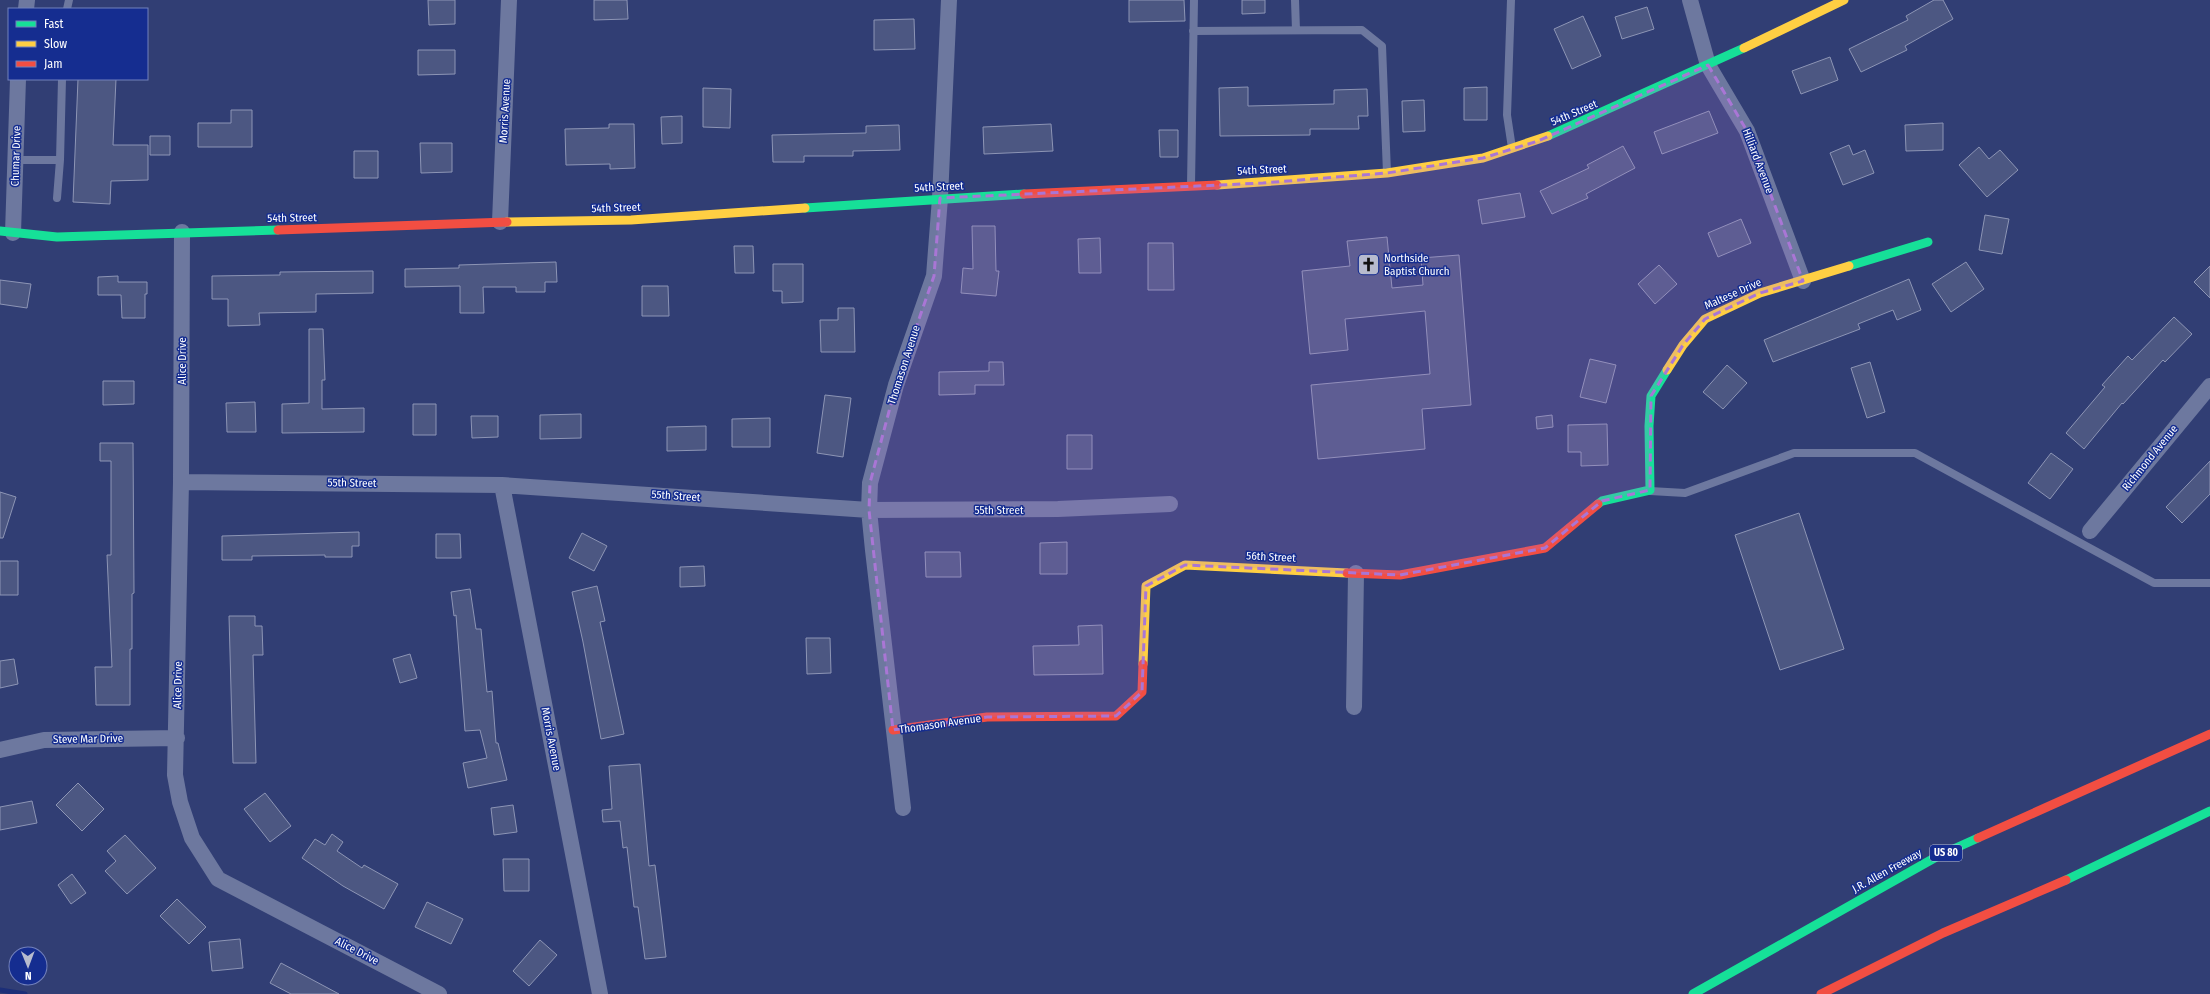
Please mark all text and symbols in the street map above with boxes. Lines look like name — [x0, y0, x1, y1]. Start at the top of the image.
legend — [8, 8, 148, 80]
text: Fast — [44, 17, 63, 31]
text: Slow — [44, 37, 67, 51]
text: Jam — [44, 57, 62, 71]
street label: Morris Avenue — [497, 79, 513, 143]
street label: 54th Street — [1549, 97, 1600, 129]
street label: Chumar Drive — [8, 125, 24, 187]
street label: Hilliard Avenue — [1740, 127, 1776, 195]
street label: 54th Street — [1237, 162, 1287, 178]
street label: 54th Street — [914, 179, 964, 195]
street label: 54th Street — [591, 201, 641, 215]
street label: 54th Street — [267, 211, 317, 225]
church icon: Northside Baptist Church — [1356, 251, 1382, 277]
place label: Northside Baptist Church — [1384, 252, 1450, 278]
street label: Maltese Drive — [1703, 276, 1763, 312]
street label: Thomason Avenue — [885, 324, 923, 406]
street label: Alice Drive — [176, 337, 189, 385]
street label: Richmond Avenue — [2120, 422, 2180, 494]
street label: 55th Street — [327, 476, 377, 490]
street label: 55th Street — [651, 488, 701, 504]
street label: 55th Street — [975, 504, 1024, 517]
street label: 56th Street — [1246, 549, 1296, 565]
street label: Alice Drive — [171, 661, 185, 709]
street label: Morris Avenue — [538, 706, 564, 772]
street label: Thomason Avenue — [898, 712, 982, 736]
street label: Steve Mar Drive — [53, 732, 123, 746]
road number: US 80 — [1930, 845, 1962, 861]
street label: J.R. Allen Freeway — [1850, 846, 1924, 896]
street label: Alice Drive — [333, 934, 381, 968]
north arrow — [8, 946, 48, 986]
text: N — [25, 969, 32, 982]

